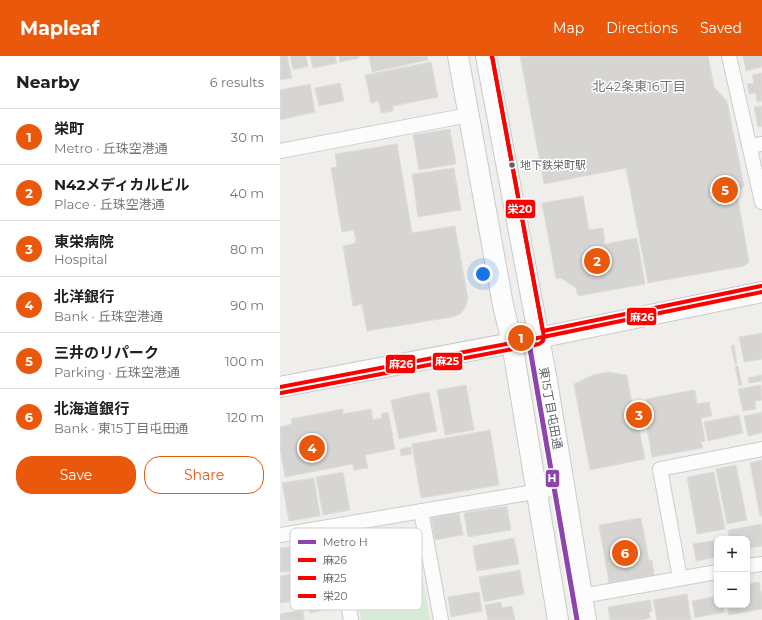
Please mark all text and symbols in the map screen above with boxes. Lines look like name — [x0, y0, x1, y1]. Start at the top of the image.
text: Mapleaf — [20, 17, 99, 40]
text: Map — [553, 19, 584, 37]
text: Directions — [606, 19, 678, 37]
text: Saved — [700, 19, 742, 37]
text: Nearby — [16, 72, 80, 92]
text: 6 results — [210, 74, 264, 90]
district label: 北42条東16丁目 — [592, 78, 686, 94]
text: 栄町 — [54, 119, 84, 138]
text: 1 — [26, 129, 32, 145]
text: 30 m — [231, 129, 264, 145]
text: Metro · 丘珠空港通 — [54, 140, 168, 156]
place label: 地下鉄栄町駅 — [520, 158, 586, 172]
marker: 地下鉄栄町駅 — [507, 160, 517, 170]
text: N42メディカルビル — [54, 175, 189, 194]
pin: 5 — [712, 175, 738, 205]
text: 2 — [25, 185, 33, 201]
text: 40 m — [230, 185, 264, 201]
text: Place · 丘珠空港通 — [54, 196, 165, 212]
line badge: 栄20 — [505, 199, 536, 219]
text: 栄20 — [508, 202, 533, 216]
text: 東栄病院 — [54, 232, 114, 251]
text: 3 — [25, 241, 33, 257]
text: 80 m — [230, 241, 264, 257]
pin: 2 — [584, 246, 610, 276]
text: Hospital — [54, 251, 107, 267]
your location — [473, 264, 493, 284]
text: 北洋銀行 — [54, 287, 114, 306]
text: 4 — [25, 297, 33, 313]
text: 90 m — [230, 297, 264, 313]
line badge: 麻26 — [626, 307, 657, 326]
text: Bank · 丘珠空港通 — [54, 308, 163, 324]
text: 麻26 — [630, 310, 654, 324]
pin: 1 — [508, 323, 534, 353]
text: 三井のリパーク — [54, 343, 159, 362]
line badge: 麻25 — [432, 352, 463, 371]
text: 5 — [25, 353, 33, 369]
text: 100 m — [225, 353, 264, 369]
line badge: 麻26 — [385, 354, 416, 374]
text: 麻25 — [435, 354, 459, 368]
text: 麻26 — [389, 357, 413, 371]
text: Parking · 丘珠空港通 — [54, 364, 180, 380]
street label: 東15丁目屯田通 — [536, 366, 566, 450]
text: 北海道銀行 — [54, 399, 129, 418]
pin: 3 — [626, 400, 652, 430]
text: 6 — [25, 409, 33, 425]
text: 120 m — [226, 409, 264, 425]
text: Bank · 東15丁目屯田通 — [54, 420, 188, 436]
pin: 4 — [299, 433, 325, 463]
button: Save — [16, 456, 136, 494]
button: Share — [144, 456, 264, 494]
line badge: H — [545, 469, 560, 488]
text: H — [548, 471, 556, 485]
legend — [290, 528, 422, 610]
text: Metro H — [323, 535, 368, 549]
map controls — [714, 536, 750, 608]
button: + — [714, 536, 750, 572]
pin: 6 — [612, 538, 638, 568]
text: 麻26 — [323, 553, 347, 567]
text: 麻25 — [323, 571, 346, 585]
button: − — [714, 572, 750, 608]
text: 栄20 — [323, 589, 348, 603]

